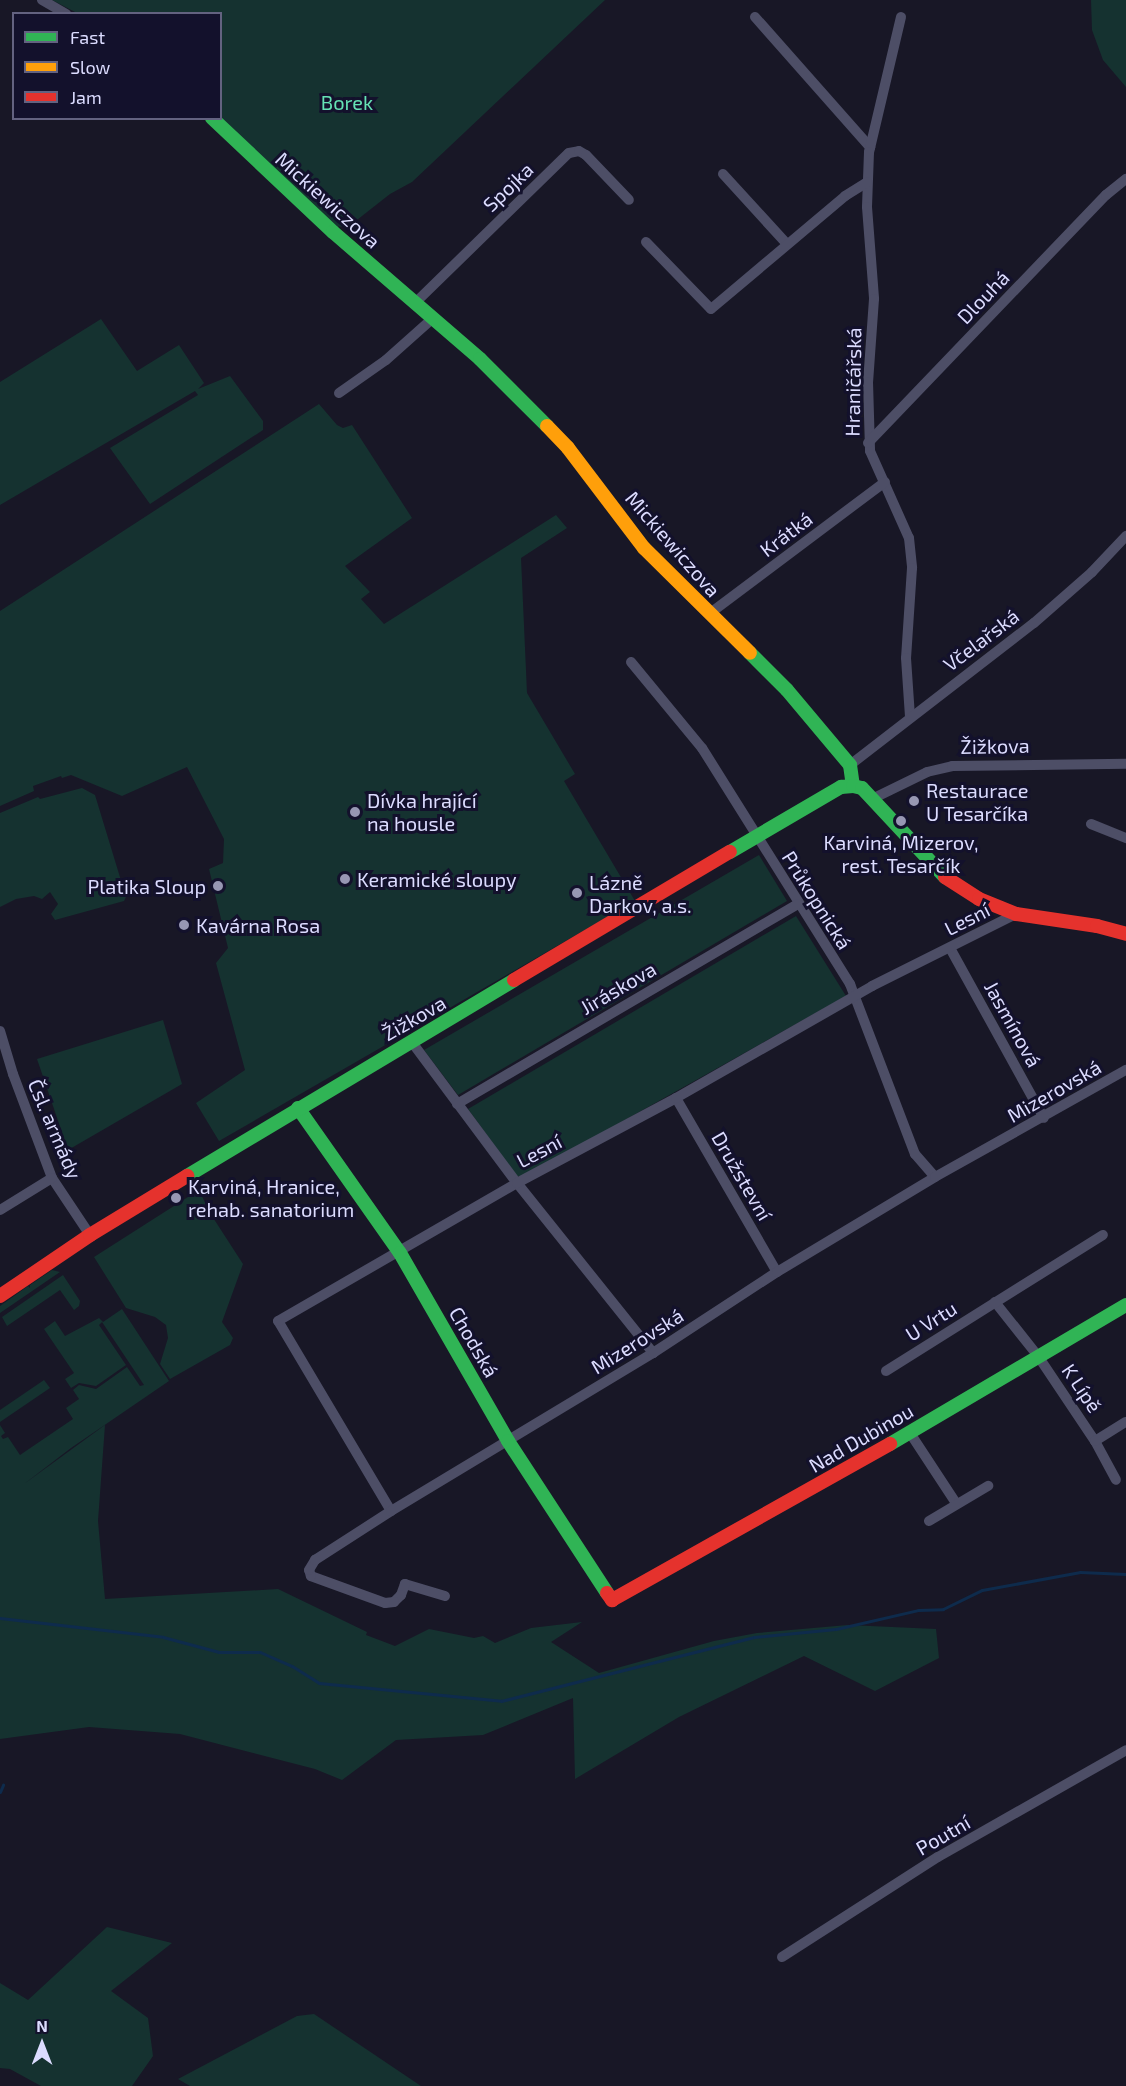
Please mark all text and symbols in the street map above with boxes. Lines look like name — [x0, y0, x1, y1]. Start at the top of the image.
legend — [12, 12, 222, 120]
text: Fast — [70, 26, 105, 48]
text: Slow — [70, 56, 110, 78]
text: Jam — [70, 86, 102, 108]
park label: Borek — [321, 90, 373, 114]
street label: Mickiewiczova — [271, 147, 385, 253]
street label: Spojka — [478, 157, 538, 217]
street label: Dlouhá — [952, 265, 1014, 329]
street label: Hraničářská — [840, 327, 866, 437]
street label: Mickiewiczova — [621, 486, 725, 602]
street label: Krátká — [755, 506, 817, 562]
street label: Včelařská — [939, 604, 1023, 676]
street label: Žižkova — [960, 733, 1030, 759]
place label: Restaurace U Tesarčíka — [926, 778, 1029, 825]
place label: Dívka hrající na housle — [367, 789, 477, 836]
marker: Restaurace U Tesarčíka — [907, 794, 921, 808]
marker: Dívka hrající na housle — [348, 805, 362, 819]
marker: Karviná, Mizerov, rest. Tesarčík — [894, 814, 908, 828]
place label: Karviná, Mizerov, rest. Tesarčík — [824, 831, 978, 878]
street label: Průkopnická — [777, 846, 857, 954]
place label: Keramické sloupy — [357, 867, 517, 891]
place label: Lázně Darkov, a.s. — [589, 870, 692, 917]
marker: Keramické sloupy — [338, 872, 352, 886]
place label: Platika Sloup — [88, 874, 206, 898]
marker: Platika Sloup — [211, 879, 225, 893]
marker: Lázně Darkov, a.s. — [570, 886, 584, 900]
street label: Lesní — [940, 897, 994, 941]
place label: Kavárna Rosa — [196, 913, 320, 937]
marker: Kavárna Rosa — [177, 918, 191, 932]
street label: Jiráskova — [576, 957, 660, 1019]
street label: Jasmínová — [980, 977, 1046, 1071]
street label: Žižkova — [378, 990, 450, 1046]
street label: Mizerovská — [1003, 1055, 1105, 1127]
street label: Čsl. armády — [23, 1075, 87, 1183]
street label: Družstevní — [707, 1127, 777, 1225]
street label: Lesní — [512, 1129, 566, 1173]
place label: Karviná, Hranice, rehab. sanatorium — [188, 1174, 354, 1221]
marker: Karviná, Hranice, rehab. sanatorium — [169, 1191, 183, 1205]
street label: U Vrtu — [901, 1296, 961, 1346]
street label: Chodská — [444, 1303, 504, 1381]
street label: Mizerovská — [586, 1303, 688, 1379]
street label: K Lípě — [1057, 1359, 1107, 1417]
street label: Nad Dubinou — [805, 1399, 917, 1477]
street label: Poutní — [912, 1810, 974, 1860]
north arrow — [12, 2014, 72, 2074]
text: N — [36, 2016, 48, 2035]

